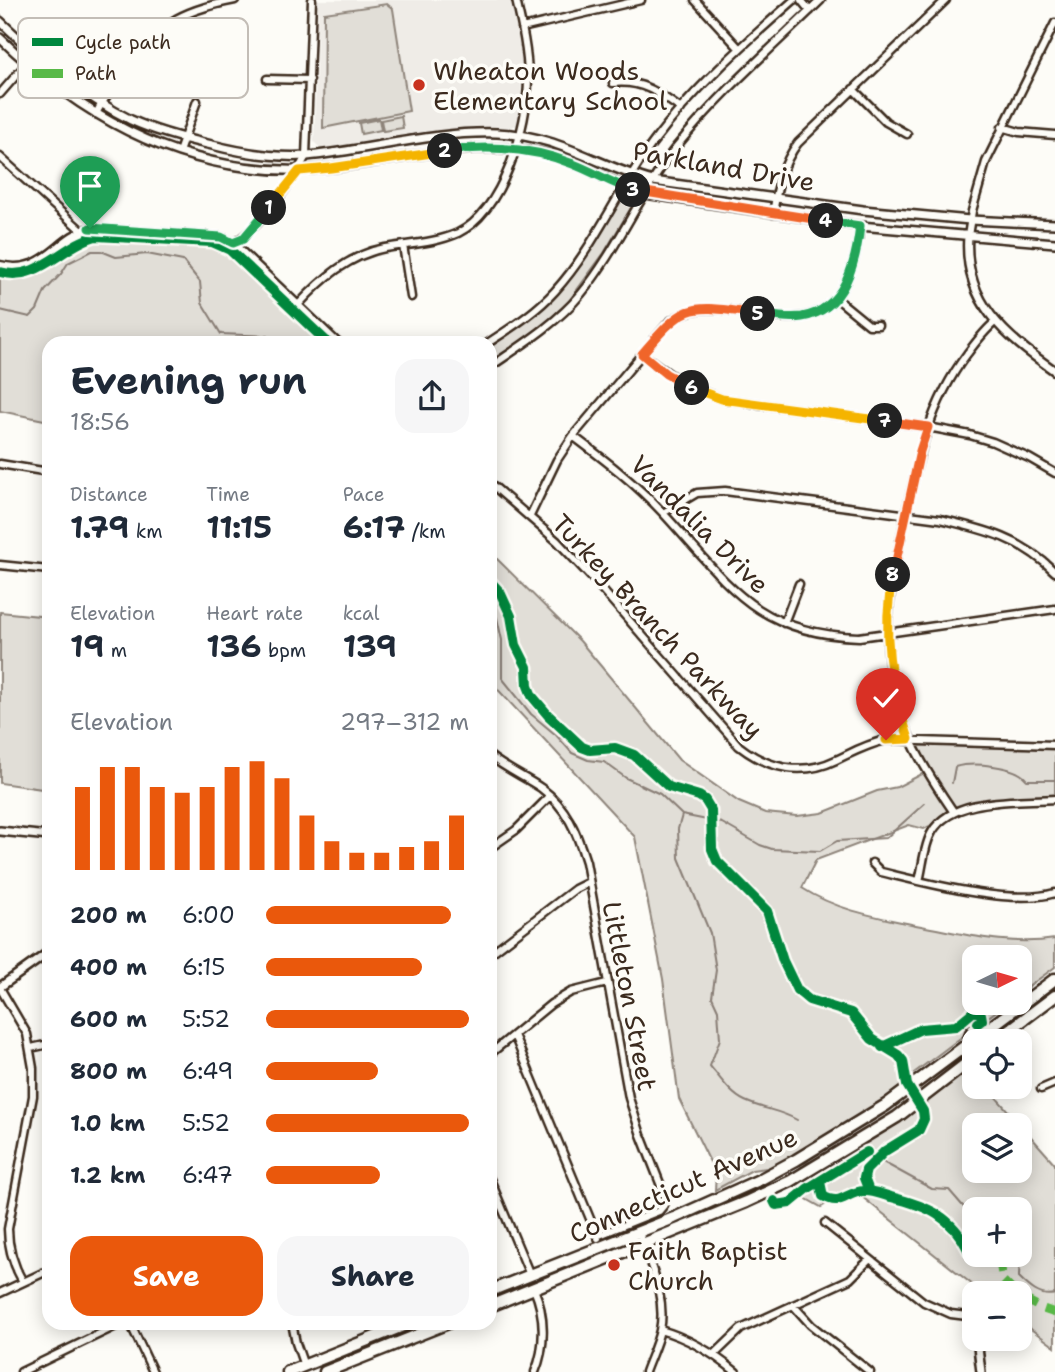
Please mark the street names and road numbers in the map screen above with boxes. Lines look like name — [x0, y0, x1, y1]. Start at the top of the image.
street label: Parkland Drive — [630, 133, 818, 199]
street label: Vandalia Drive — [623, 447, 777, 601]
street label: Turkey Branch Parkway — [544, 506, 772, 746]
street label: Littleton Street — [595, 898, 665, 1094]
street label: Connecticut Avenue — [563, 1119, 803, 1251]

